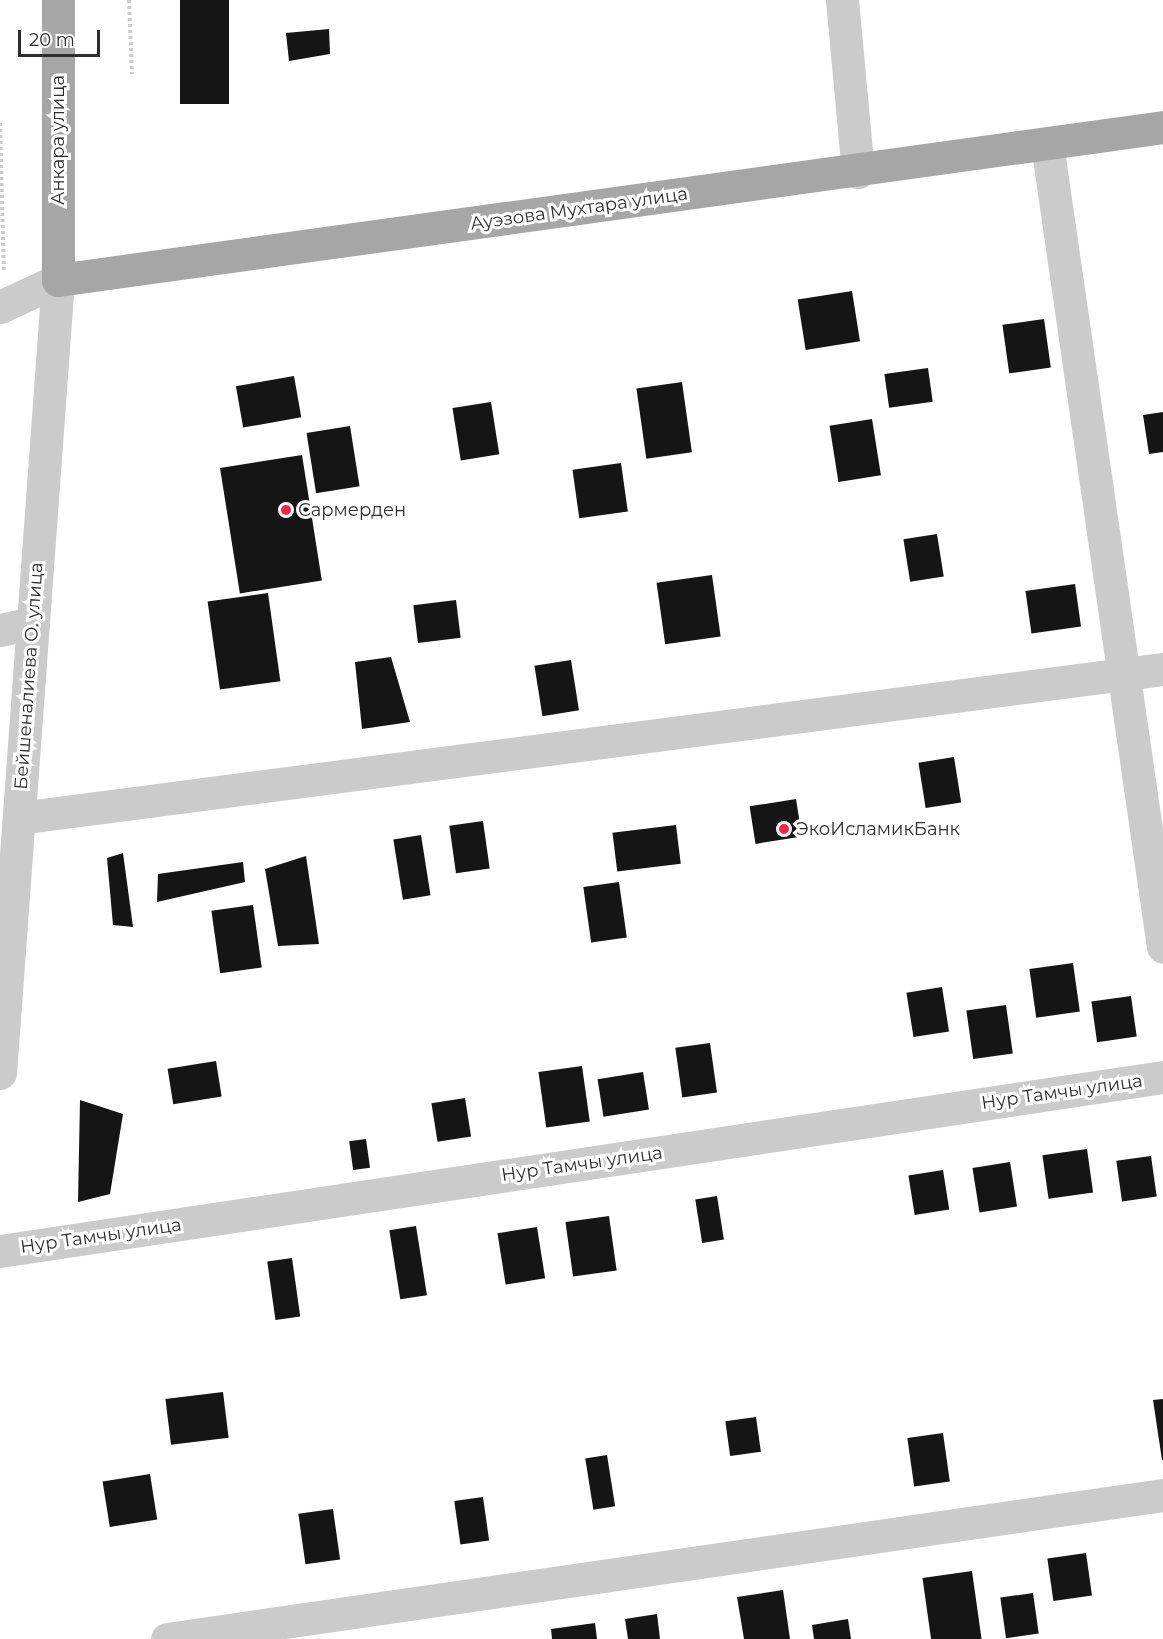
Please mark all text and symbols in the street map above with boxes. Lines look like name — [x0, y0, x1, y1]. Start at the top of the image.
scale bar — [21, 18, 104, 56]
text: 20 m — [29, 29, 75, 51]
street label: Анкара улица — [47, 75, 69, 205]
street label: Ауэзова Мухтара улица — [469, 183, 689, 235]
place label: Сармерден — [298, 499, 406, 521]
marker: Сармерден — [279, 503, 293, 517]
street label: Бейшеналиева О. улица — [10, 562, 48, 790]
place label: ЭкоИсламикБанк — [796, 818, 960, 840]
marker: ЭкоИсламикБанк — [777, 822, 791, 836]
street label: Нур Тамчы улица — [980, 1070, 1144, 1114]
street label: Нур Тамчы улица — [500, 1142, 664, 1186]
street label: Нур Тамчы улица — [19, 1214, 183, 1258]

